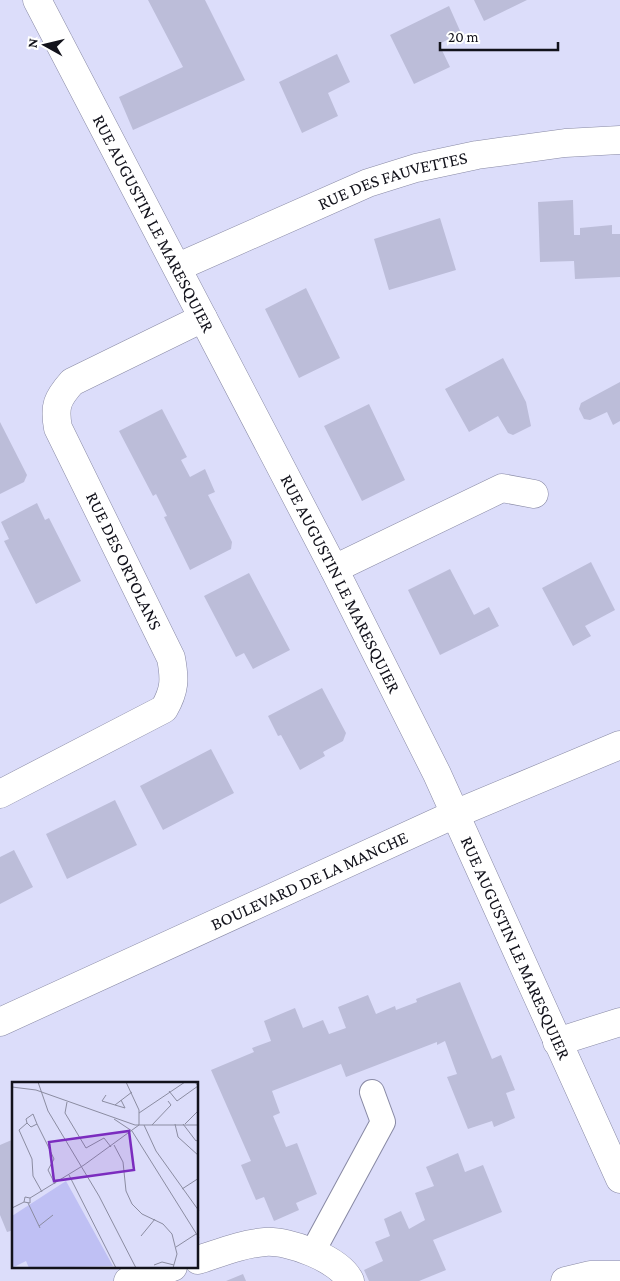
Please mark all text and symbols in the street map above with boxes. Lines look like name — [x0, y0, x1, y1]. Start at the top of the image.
north arrow — [20, 20, 70, 70]
scale bar — [440, 20, 558, 52]
text: 20 m — [448, 29, 479, 45]
text: N — [24, 37, 41, 49]
street label: RUE AUGUSTIN LE MARESQUIER — [89, 111, 219, 336]
street label: RUE DES FAUVETTES — [315, 147, 469, 214]
street label: RUE AUGUSTIN LE MARESQUIER — [276, 471, 405, 697]
street label: RUE DES ORTOLANS — [82, 489, 166, 633]
street label: BOULEVARD DE LA MANCHE — [208, 827, 411, 934]
street label: RUE AUGUSTIN LE MARESQUIER — [456, 833, 575, 1063]
inset map — [12, 1082, 199, 1268]

